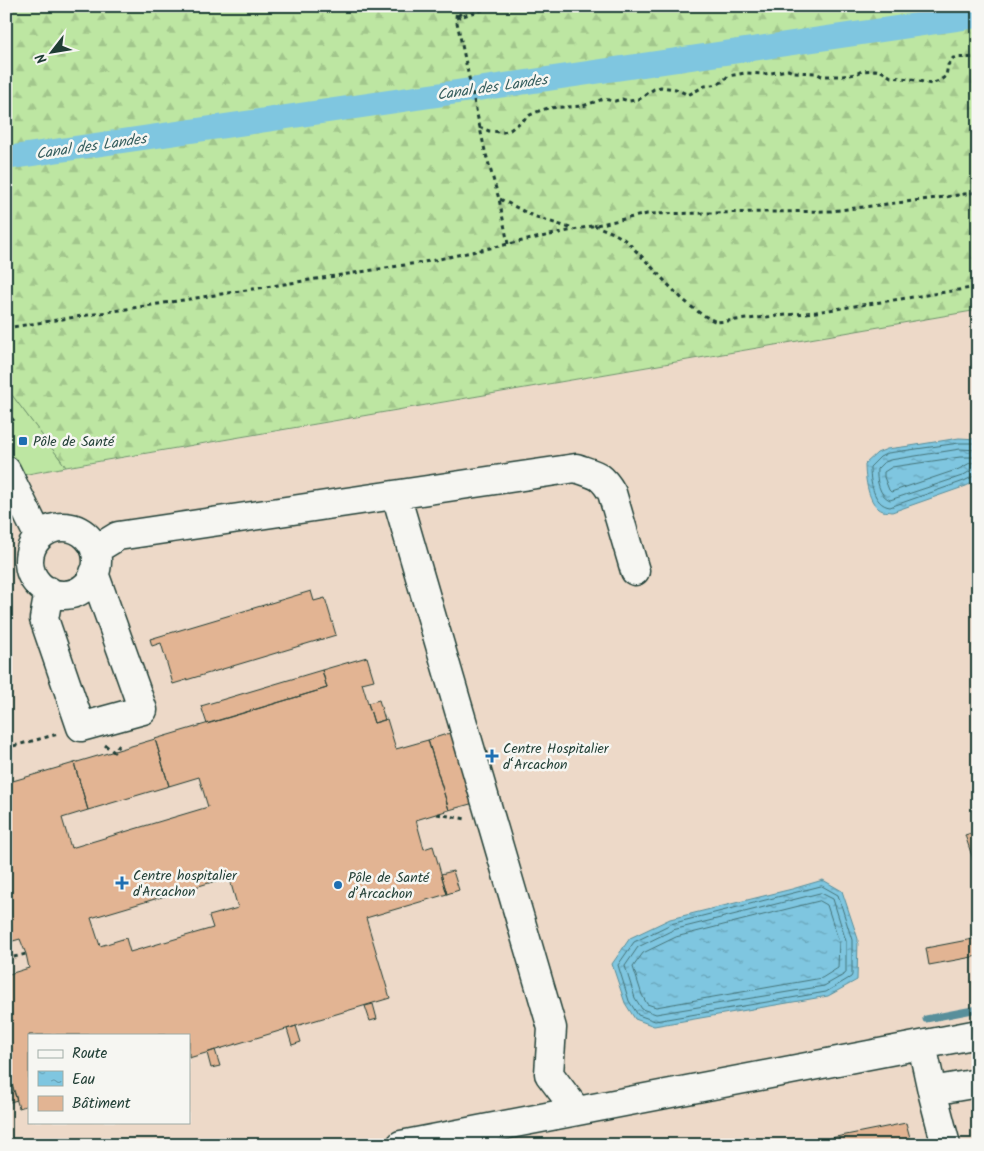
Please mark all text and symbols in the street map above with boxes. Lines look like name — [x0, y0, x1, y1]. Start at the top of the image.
north arrow — [28, 28, 78, 78]
text: N — [30, 49, 53, 68]
water label: Canal des Landes — [435, 68, 550, 108]
water label: Canal des Landes — [34, 127, 149, 167]
place label: Pôle de Santé — [33, 431, 115, 453]
marker: Pôle de Santé — [17, 435, 29, 447]
place label: Centre Hospitalier d‘Arcachon — [503, 738, 610, 776]
marker: Centre Hospitalier d‘Arcachon — [485, 749, 499, 763]
place label: Centre hospitalier d'Arcachon — [133, 865, 238, 903]
place label: Pôle de Santé d’Arcachon — [348, 867, 430, 905]
marker: Centre hospitalier d'Arcachon — [115, 876, 129, 890]
marker: Pôle de Santé d’Arcachon — [332, 879, 344, 891]
legend — [28, 1034, 190, 1124]
text: Route — [72, 1042, 108, 1066]
text: Eau — [72, 1068, 95, 1092]
text: Bâtiment — [72, 1092, 131, 1116]

